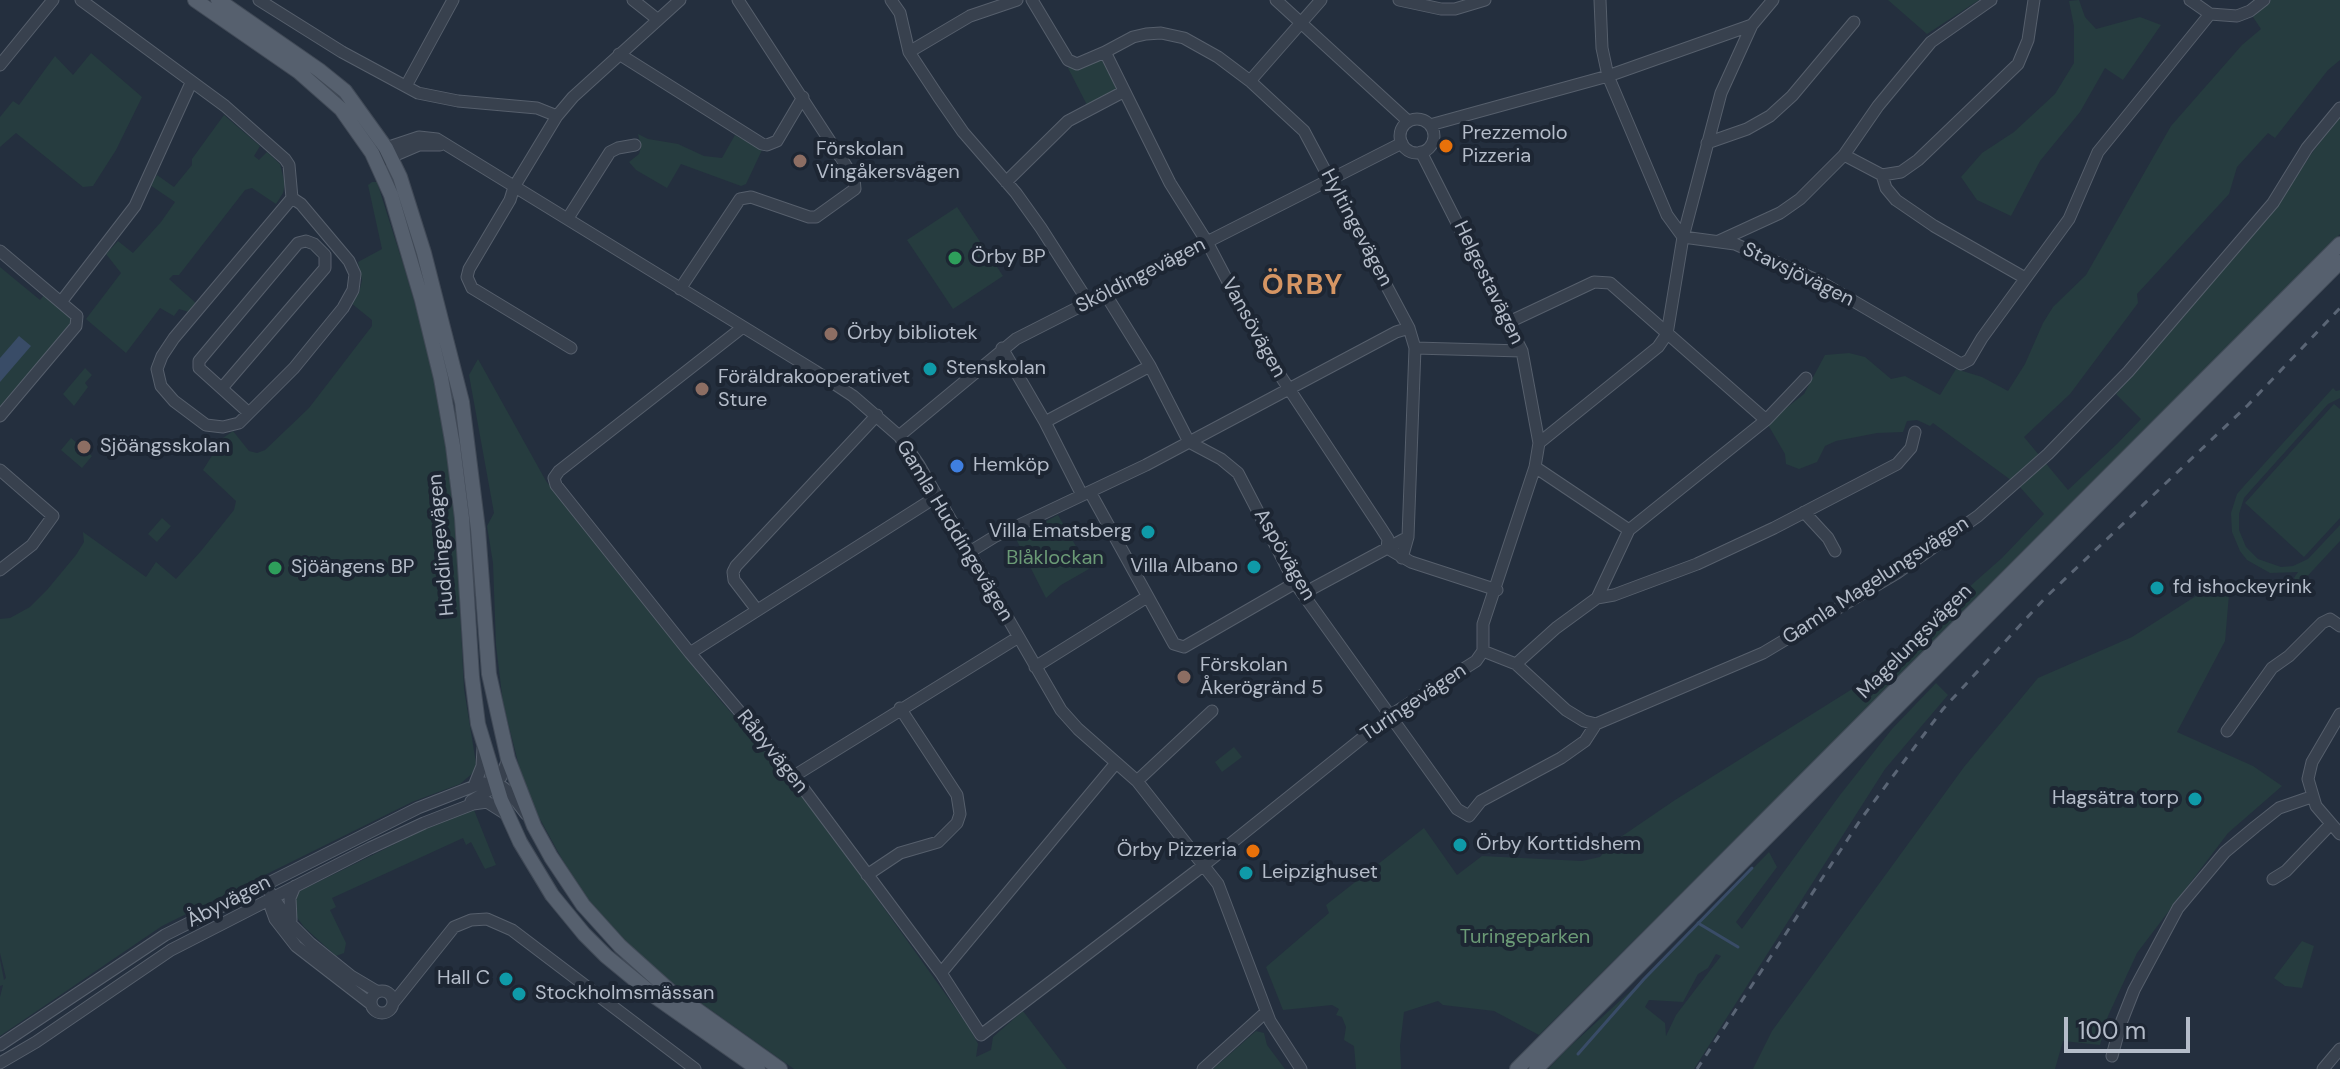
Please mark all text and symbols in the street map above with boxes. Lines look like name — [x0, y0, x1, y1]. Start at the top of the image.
place label: Prezzemolo Pizzeria — [1462, 122, 1568, 169]
marker: Prezzemolo Pizzeria — [1437, 137, 1455, 155]
place label: Förskolan Vingåkersvägen — [816, 138, 960, 185]
marker: Förskolan Vingåkersvägen — [791, 152, 809, 170]
street label: Hyltingevägen — [1315, 165, 1397, 291]
street label: Helgestavägen — [1448, 218, 1528, 348]
street label: Sköldingevägen — [1072, 233, 1210, 319]
street label: Stavsjövägen — [1738, 238, 1858, 312]
place label: Örby BP — [971, 246, 1046, 270]
marker: Örby BP — [946, 249, 964, 267]
district label: ÖRBY — [1262, 270, 1344, 304]
street label: Vansövägen — [1216, 274, 1290, 382]
place label: Örby bibliotek — [847, 322, 978, 346]
marker: Örby bibliotek — [822, 325, 840, 343]
place label: Stenskolan — [946, 357, 1046, 381]
marker: Stenskolan — [921, 360, 939, 378]
place label: Föräldrakooperativet Sture — [718, 366, 910, 413]
marker: Föräldrakooperativet Sture — [693, 380, 711, 398]
place label: Sjöängsskolan — [100, 435, 230, 459]
street label: Gamla Huddingevägen — [890, 436, 1018, 626]
marker: Sjöängsskolan — [75, 438, 93, 456]
place label: Hemköp — [973, 454, 1050, 478]
marker: Hemköp — [948, 457, 966, 475]
street label: Huddingevägen — [424, 473, 460, 617]
street label: Aspövägen — [1248, 505, 1320, 605]
street label: Gamla Magelungsvägen — [1779, 512, 1973, 650]
place label: Villa Ematsberg — [989, 520, 1132, 544]
marker: Villa Ematsberg — [1139, 523, 1157, 541]
park label: Blåklockan — [1006, 547, 1104, 571]
place label: Villa Albano — [1130, 555, 1238, 579]
place label: Sjöängens BP — [291, 556, 414, 580]
marker: Villa Albano — [1245, 558, 1263, 576]
marker: Sjöängens BP — [266, 559, 284, 577]
place label: fd ishockeyrink — [2173, 576, 2312, 600]
marker: fd ishockeyrink — [2148, 579, 2166, 597]
street label: Magelungsvägen — [1853, 580, 1977, 704]
place label: Förskolan Åkerögränd 5 — [1200, 654, 1323, 701]
street label: Turingevägen — [1357, 659, 1471, 747]
marker: Förskolan Åkerögränd 5 — [1175, 668, 1193, 686]
street label: Råbyvägen — [731, 706, 813, 798]
place label: Hagsätra torp — [2052, 787, 2179, 811]
marker: Hagsätra torp — [2186, 790, 2204, 808]
place label: Örby Korttidshem — [1476, 833, 1641, 857]
marker: Örby Korttidshem — [1451, 836, 1469, 854]
place label: Örby Pizzeria — [1117, 839, 1237, 863]
marker: Örby Pizzeria — [1244, 842, 1262, 860]
place label: Leipzighuset — [1262, 861, 1378, 885]
marker: Leipzighuset — [1237, 864, 1255, 882]
street label: Åbyvägen — [183, 871, 275, 933]
park label: Turingeparken — [1460, 926, 1590, 950]
place label: Hall C — [437, 967, 490, 991]
marker: Hall C — [497, 970, 515, 988]
place label: Stockholmsmässan — [535, 982, 714, 1006]
marker: Stockholmsmässan — [510, 985, 528, 1003]
scale bar — [2068, 1001, 2194, 1051]
text: 100 m — [2078, 1015, 2146, 1046]

